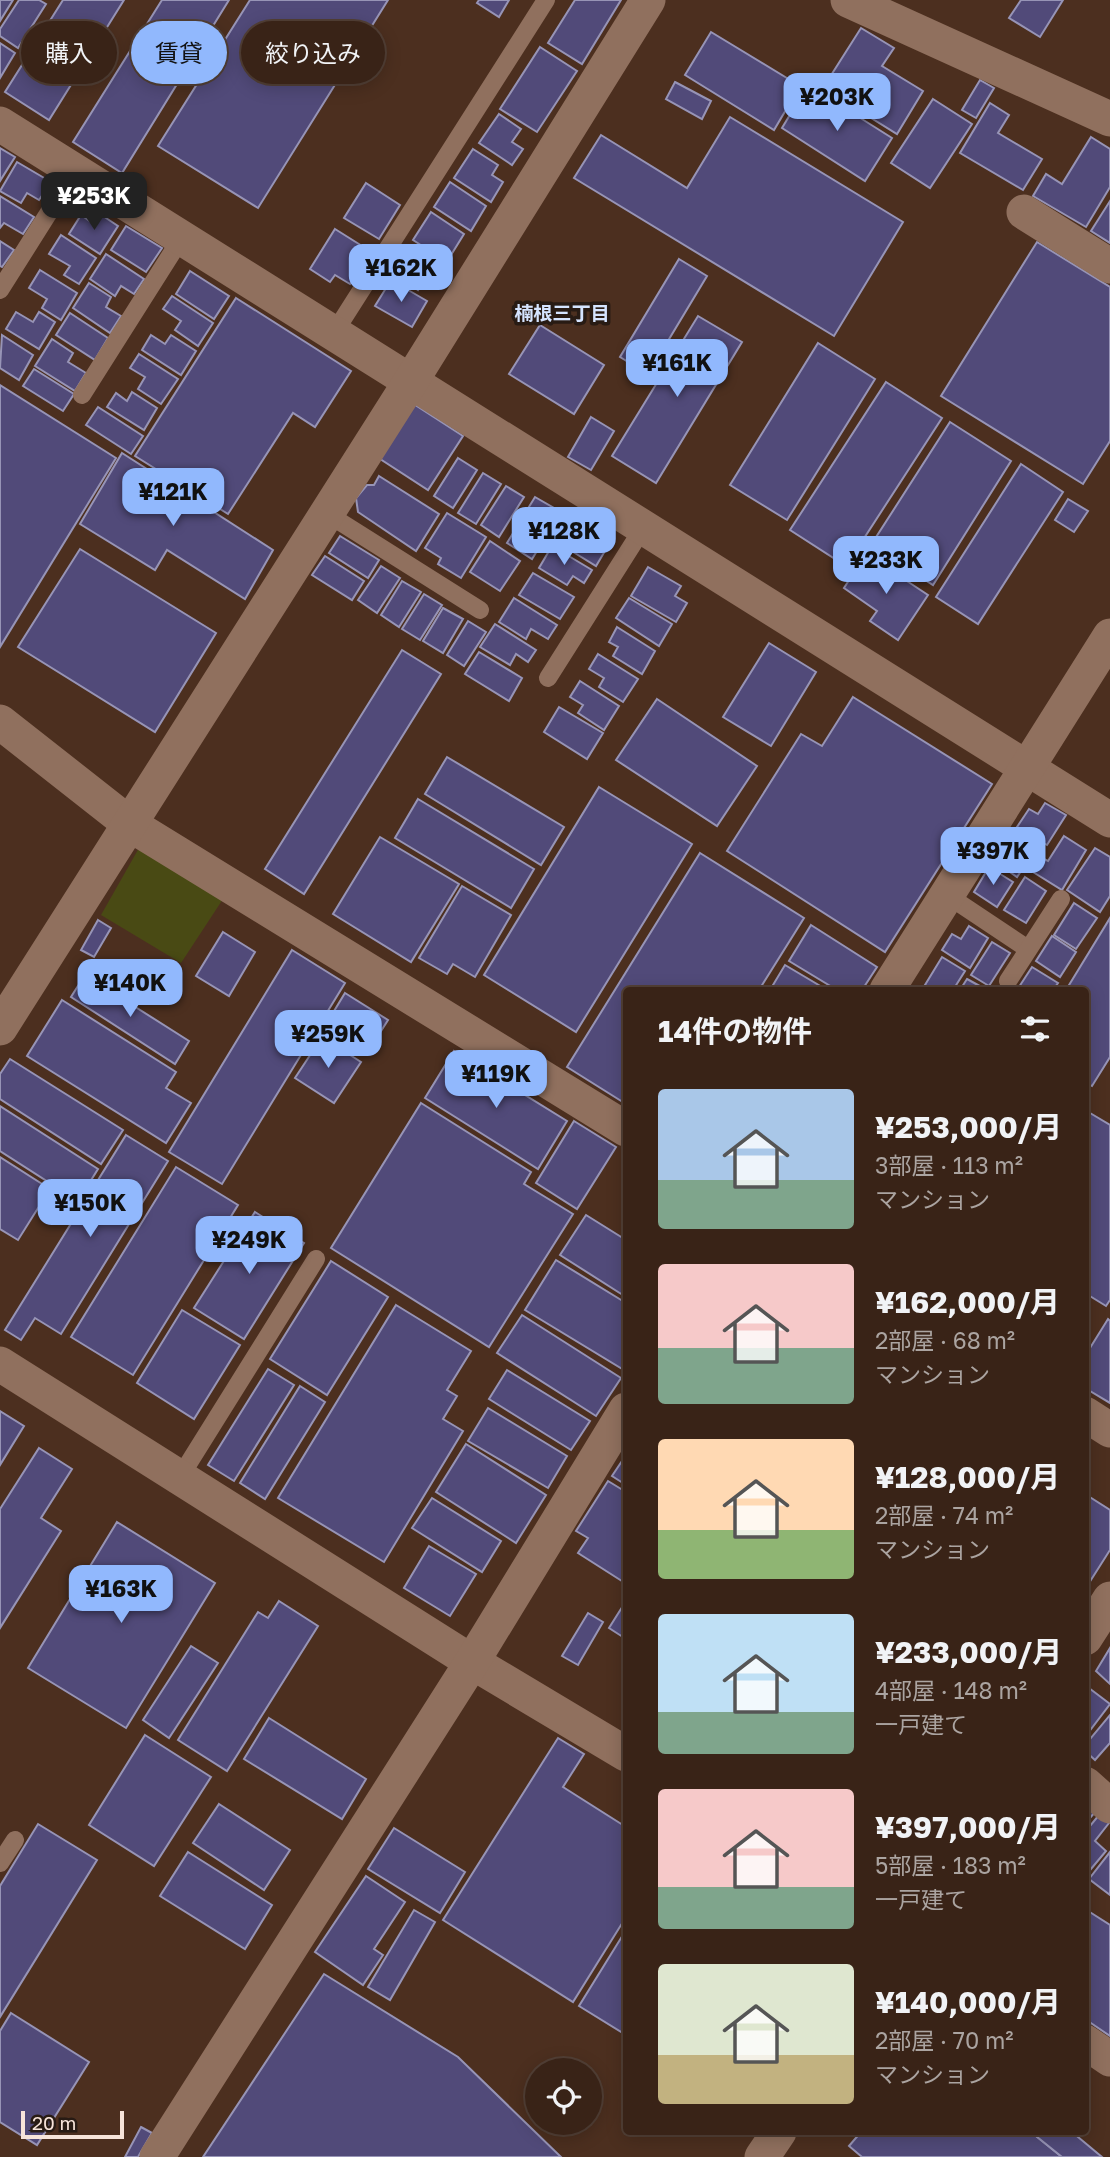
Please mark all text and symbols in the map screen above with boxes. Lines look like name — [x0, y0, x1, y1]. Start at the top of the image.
chip: 購入 — [21, 21, 117, 84]
chip: 賃貸 — [131, 21, 227, 84]
chip: 絞り込み — [241, 21, 385, 84]
pin: ¥203K — [788, 74, 886, 133]
text: ¥203K — [800, 82, 874, 110]
pin: ¥253K — [45, 173, 143, 232]
text: ¥253K — [57, 181, 131, 209]
pin: ¥162K — [352, 244, 450, 304]
text: ¥162K — [365, 253, 437, 281]
district label: 楠根三丁目 — [514, 301, 610, 324]
pin: ¥161K — [628, 340, 726, 399]
text: ¥161K — [642, 348, 712, 376]
pin: ¥121K — [124, 468, 222, 528]
text: ¥121K — [138, 477, 208, 505]
pin: ¥128K — [515, 508, 613, 567]
text: ¥128K — [528, 516, 600, 544]
pin: ¥233K — [837, 536, 935, 596]
text: ¥233K — [849, 545, 923, 573]
pin: ¥397K — [944, 828, 1042, 887]
text: ¥397K — [956, 836, 1030, 864]
pin: ¥140K — [81, 960, 179, 1019]
text: ¥140K — [93, 968, 167, 996]
pin: ¥259K — [279, 1010, 377, 1070]
icon: filters — [1016, 1010, 1054, 1048]
text: 14件の物件 — [658, 1013, 812, 1049]
text: ¥259K — [291, 1019, 365, 1047]
pin: ¥119K — [447, 1050, 545, 1110]
text: ¥119K — [461, 1059, 531, 1087]
text: ¥253,000/月 — [875, 1109, 1062, 1145]
icon: home — [714, 1117, 798, 1201]
text: 3部屋 · 113 m² — [875, 1151, 1023, 1179]
pin: ¥150K — [41, 1180, 139, 1239]
text: マンション — [875, 1185, 990, 1213]
text: ¥150K — [54, 1188, 126, 1216]
pin: ¥249K — [200, 1216, 298, 1276]
text: ¥249K — [212, 1225, 286, 1253]
text: ¥162,000/月 — [875, 1284, 1060, 1320]
icon: home — [714, 1292, 798, 1376]
text: 2部屋 · 68 m² — [875, 1326, 1015, 1354]
text: マンション — [875, 1360, 990, 1388]
text: ¥128,000/月 — [875, 1459, 1060, 1495]
icon: home — [714, 1467, 798, 1551]
text: 2部屋 · 74 m² — [875, 1501, 1013, 1529]
text: マンション — [875, 1535, 990, 1563]
pin: ¥163K — [72, 1566, 170, 1625]
text: ¥163K — [85, 1574, 157, 1602]
text: ¥233,000/月 — [875, 1634, 1062, 1670]
icon: home — [714, 1642, 798, 1726]
text: 4部屋 · 148 m² — [875, 1676, 1027, 1704]
text: 一戸建て — [875, 1710, 967, 1738]
text: ¥397,000/月 — [875, 1809, 1061, 1845]
icon: home — [714, 1817, 798, 1901]
text: 5部屋 · 183 m² — [875, 1851, 1026, 1879]
text: 一戸建て — [875, 1885, 967, 1913]
text: ¥140,000/月 — [875, 1984, 1061, 2020]
icon: home — [714, 1992, 798, 2076]
text: 2部屋 · 70 m² — [875, 2026, 1014, 2054]
map controls — [525, 2058, 602, 2135]
button: locate — [525, 2058, 602, 2135]
text: マンション — [875, 2060, 990, 2088]
scale bar — [21, 2108, 124, 2140]
text: 20 m — [32, 2111, 76, 2134]

